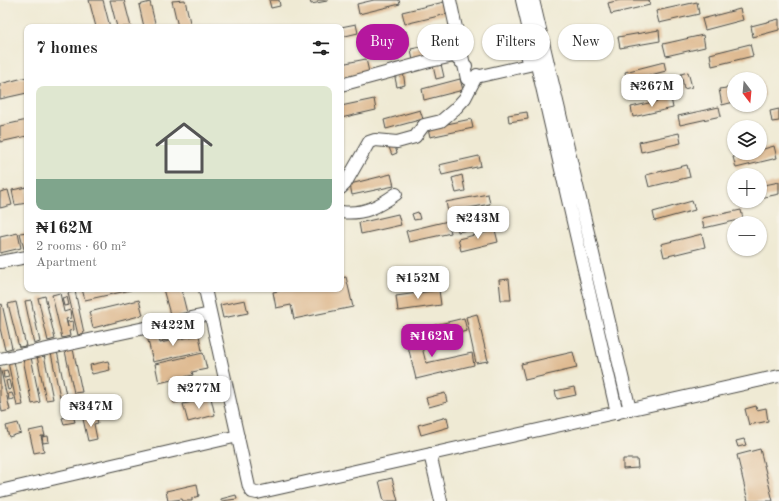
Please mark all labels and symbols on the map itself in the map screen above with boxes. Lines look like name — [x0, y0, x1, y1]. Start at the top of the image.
north arrow — [727, 72, 767, 112]
pin: ₦267M — [624, 74, 680, 108]
pin: ₦243M — [450, 206, 506, 240]
pin: ₦152M — [390, 266, 446, 300]
pin: ₦422M — [145, 313, 201, 347]
pin: ₦162M — [404, 324, 460, 358]
pin: ₦277M — [171, 376, 227, 410]
pin: ₦347M — [63, 394, 119, 428]

